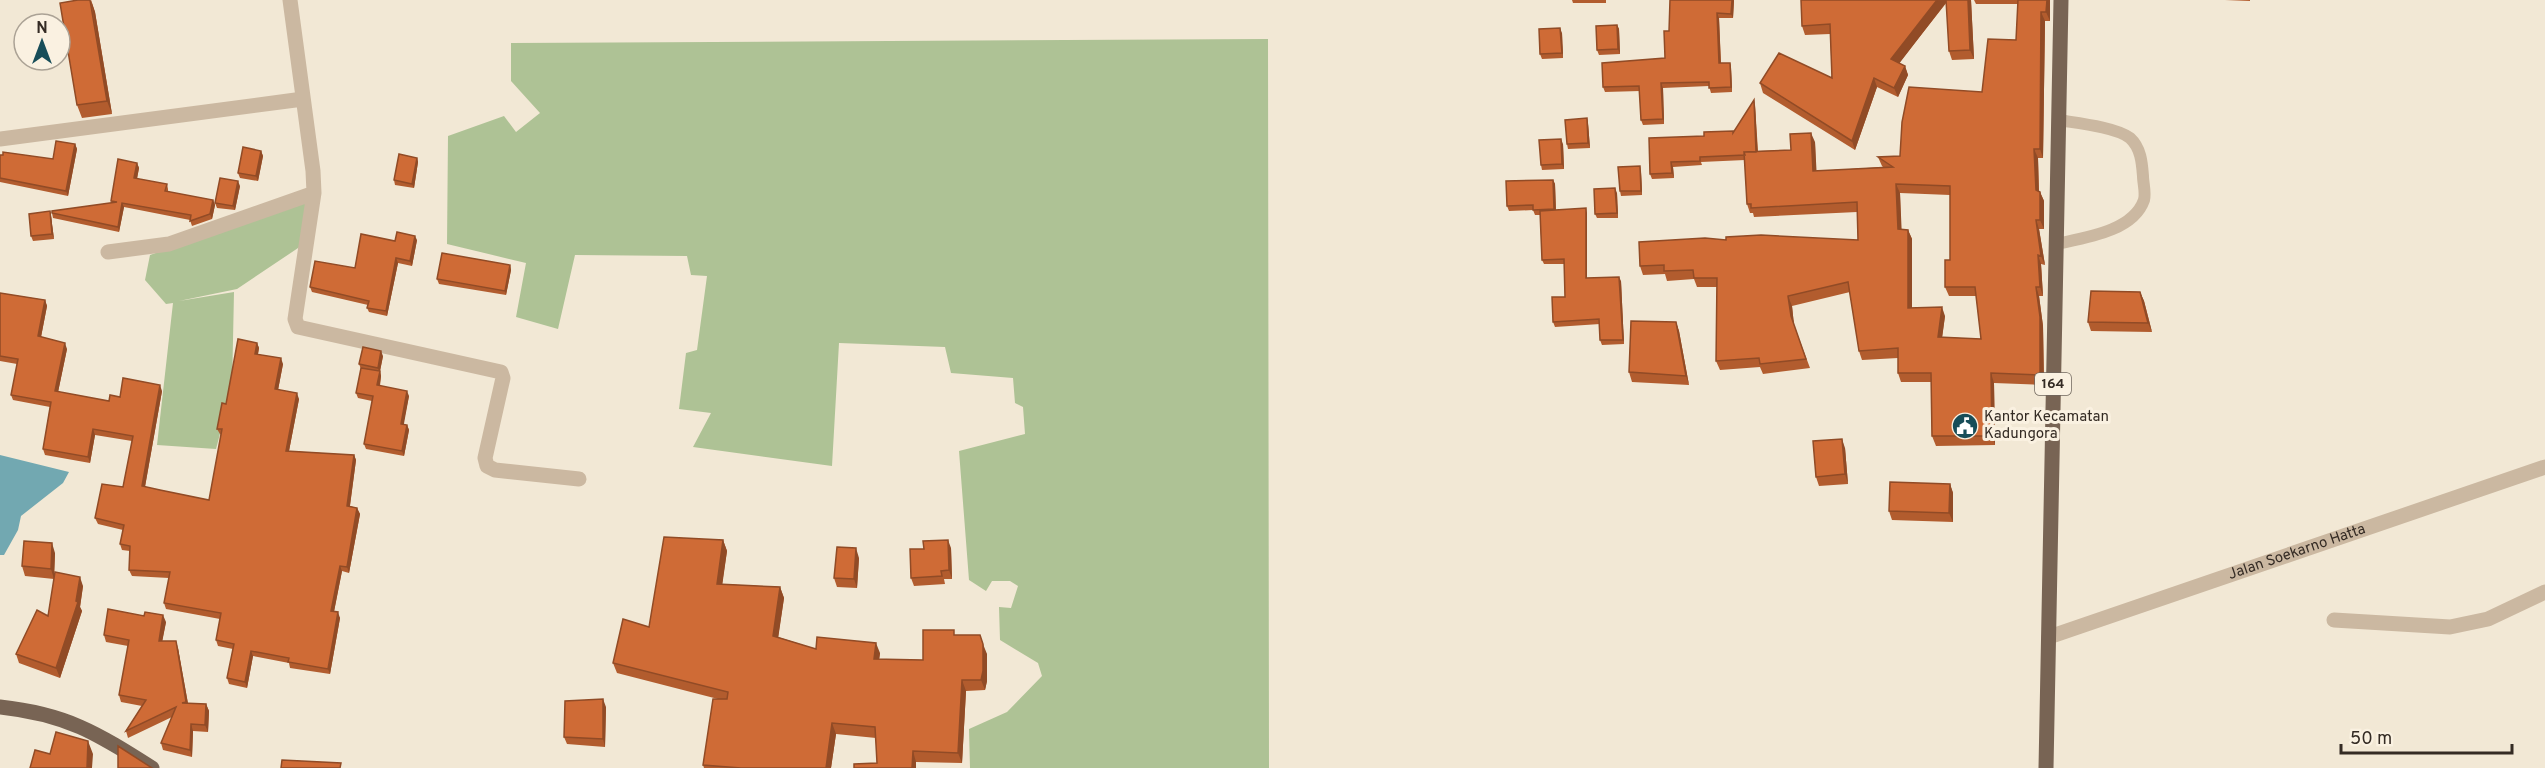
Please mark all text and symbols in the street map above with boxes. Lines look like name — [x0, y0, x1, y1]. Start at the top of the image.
north arrow — [12, 12, 72, 72]
text: N — [36, 19, 48, 39]
road number: 164 — [2035, 373, 2071, 395]
place label: Kantor Kecamatan Kadungora — [1984, 408, 2109, 444]
public building icon: Kantor Kecamatan Kadungora — [1950, 411, 1980, 441]
street label: Jalan Soekarno Hatta — [2226, 520, 2368, 584]
scale bar — [2341, 717, 2512, 755]
text: 50 m — [2350, 728, 2392, 751]

